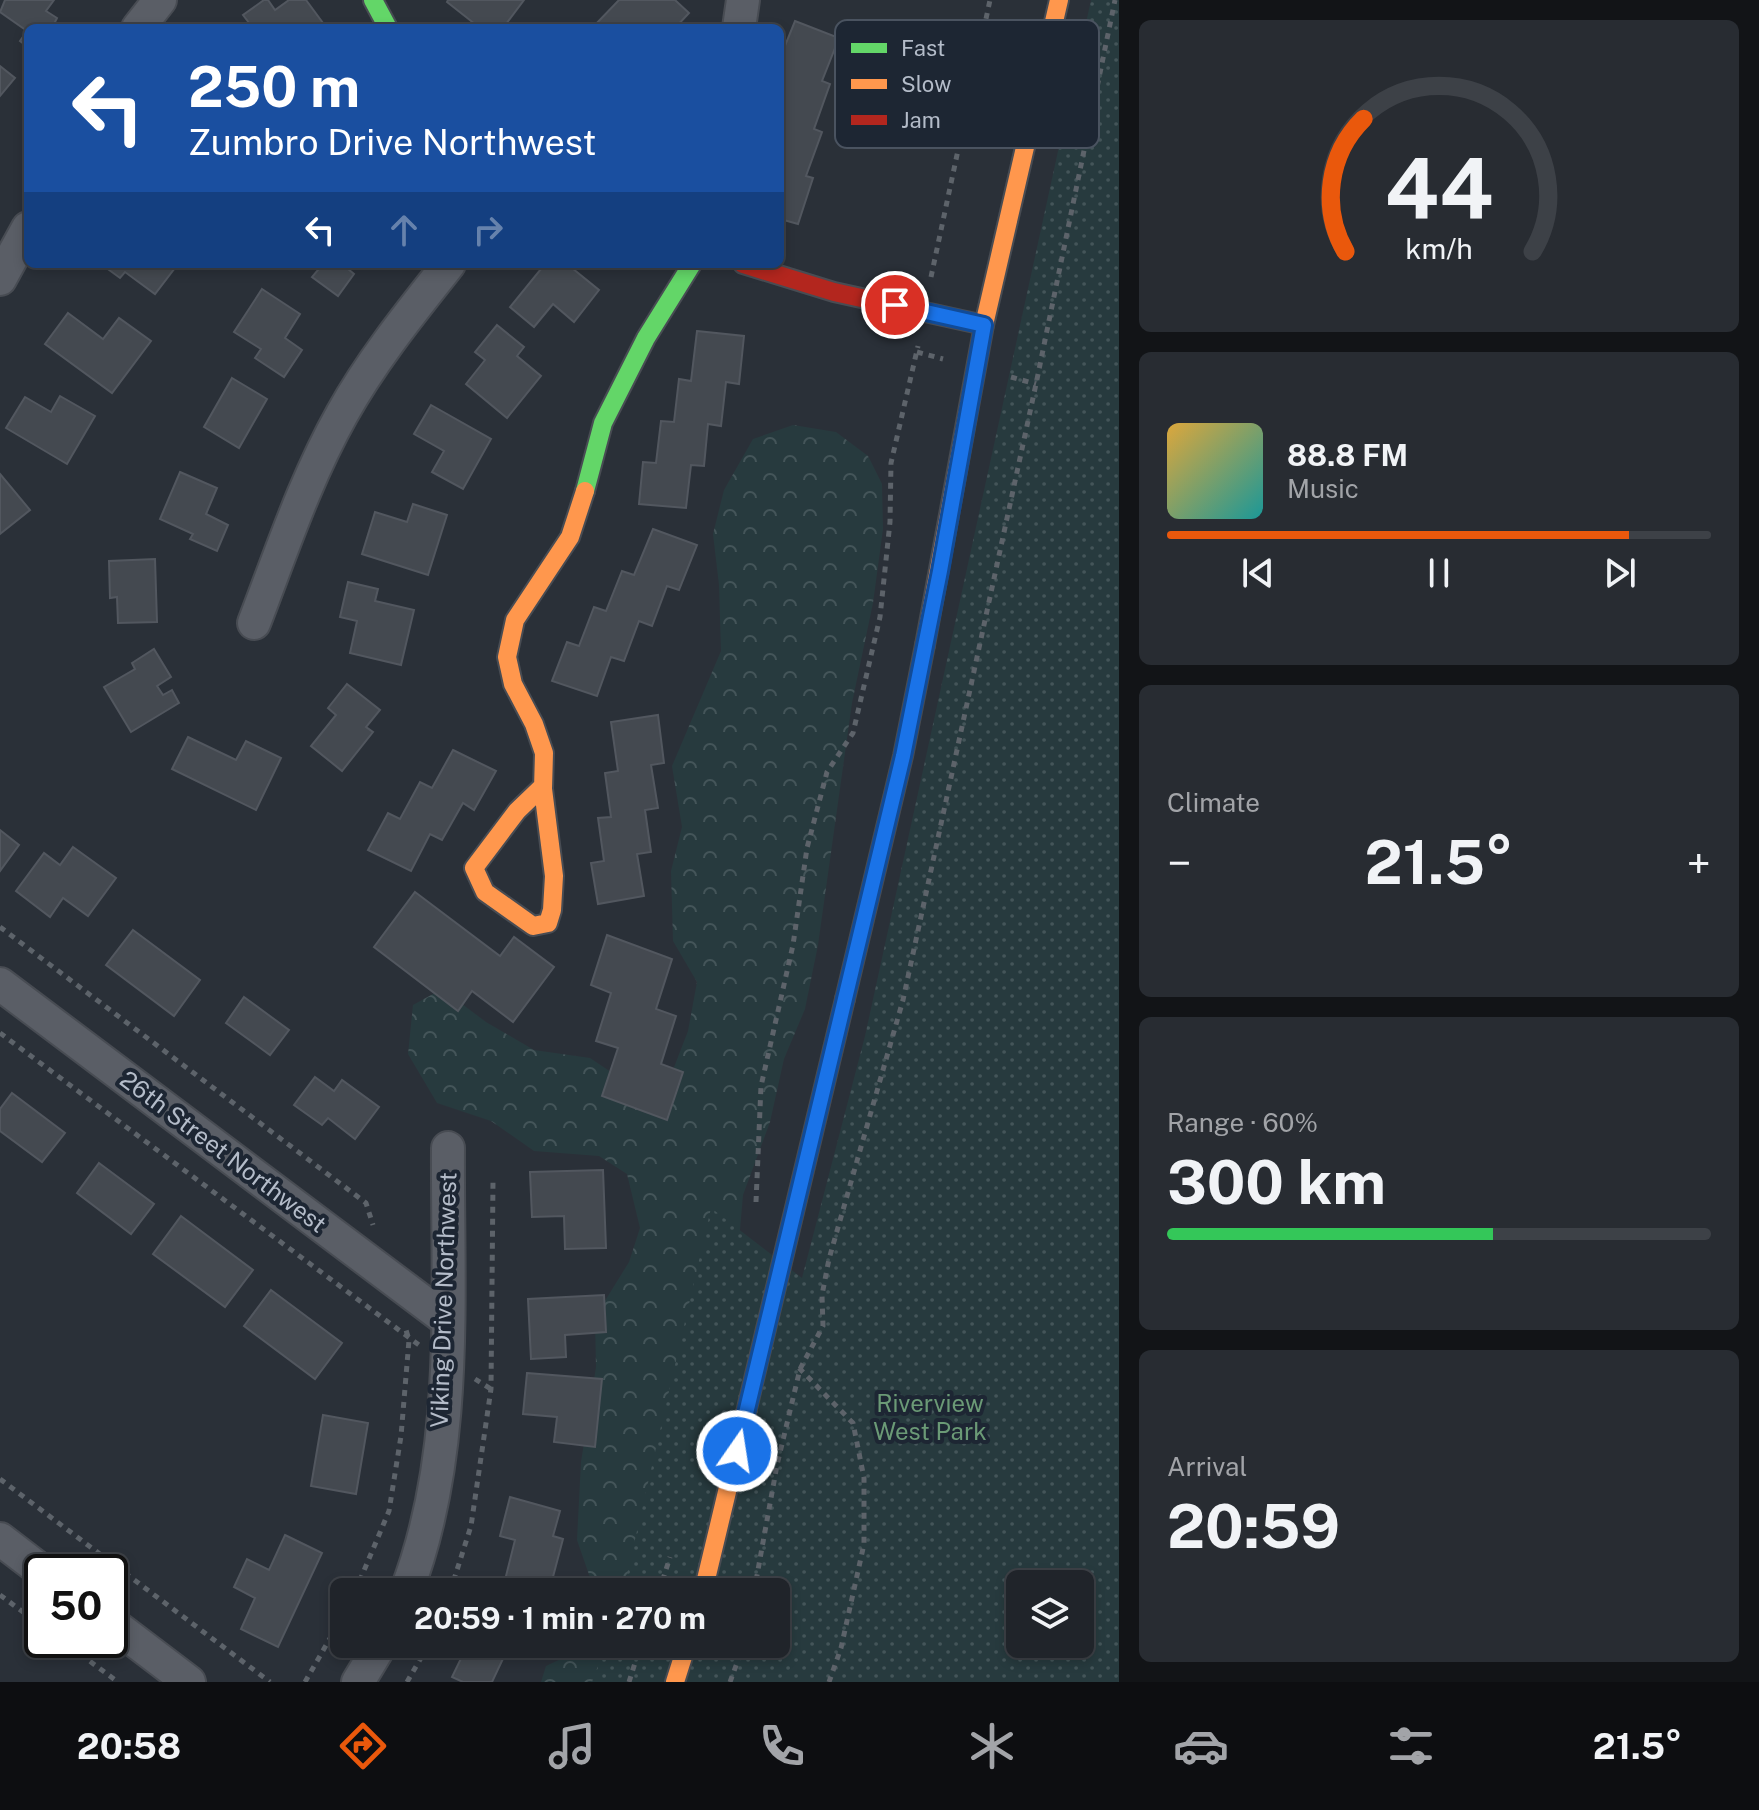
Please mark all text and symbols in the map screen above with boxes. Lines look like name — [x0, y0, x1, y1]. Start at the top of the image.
legend — [835, 20, 1099, 148]
text: Fast — [901, 35, 945, 61]
text: 250 m — [188, 54, 360, 120]
icon: left — [56, 56, 160, 160]
text: Slow — [901, 71, 951, 97]
text: Jam — [901, 107, 941, 133]
text: Zumbro Drive Northwest — [188, 121, 597, 163]
text: 44 — [1384, 139, 1494, 237]
icon: left — [298, 208, 342, 252]
icon: ahead — [382, 208, 426, 252]
icon: right — [466, 208, 510, 252]
text: km/h — [1405, 232, 1473, 265]
pin — [861, 271, 929, 339]
icon: arrive — [873, 283, 917, 327]
text: 88.8 FM — [1287, 437, 1408, 473]
text: Music — [1287, 473, 1359, 504]
icon: previous — [1236, 551, 1280, 595]
icon: pause — [1417, 551, 1461, 595]
icon: next — [1598, 551, 1642, 595]
text: Climate — [1167, 787, 1260, 818]
text: 21.5° — [1365, 827, 1513, 898]
text: − — [1167, 837, 1191, 889]
text: + — [1687, 837, 1711, 889]
street label: 26th Street Northwest — [115, 1065, 332, 1238]
text: Range · 60% — [1167, 1107, 1318, 1138]
text: 300 km — [1167, 1147, 1386, 1218]
street label: Viking Drive Northwest — [425, 1172, 461, 1428]
park label: Riverview West Park — [873, 1389, 987, 1445]
position arrow — [695, 1409, 779, 1493]
text: Arrival — [1167, 1451, 1247, 1482]
text: 20:59 — [1167, 1491, 1340, 1562]
speed limit sign: 50 — [24, 1554, 128, 1658]
map controls — [1006, 1570, 1094, 1658]
button: layers — [1006, 1570, 1094, 1658]
text: 20:59 · 1 min · 270 m — [414, 1600, 706, 1636]
icon: directions — [335, 1718, 391, 1774]
icon: music — [544, 1718, 600, 1774]
icon: phone — [754, 1718, 810, 1774]
icon: climate — [964, 1718, 1020, 1774]
icon: car — [1173, 1718, 1229, 1774]
icon: filters — [1383, 1718, 1439, 1774]
text: 20:58 — [77, 1725, 181, 1767]
text: 21.5° — [1593, 1725, 1682, 1767]

